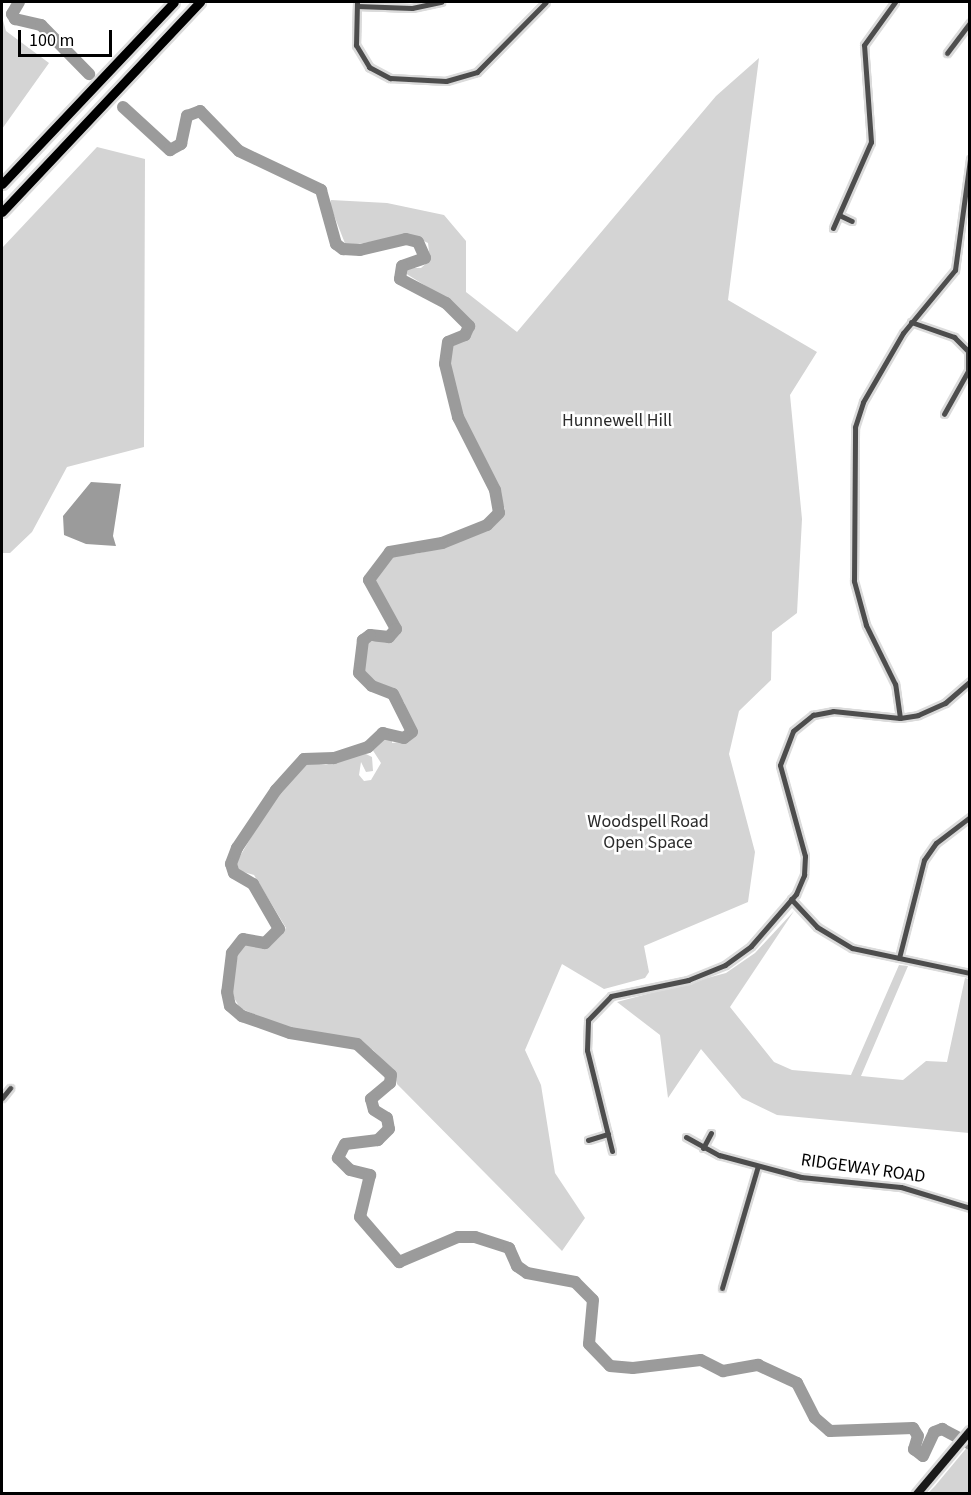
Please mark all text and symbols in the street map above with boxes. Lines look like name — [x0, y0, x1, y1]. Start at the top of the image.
scale bar — [21, 18, 116, 56]
text: 100 m — [29, 28, 74, 53]
park label: Hunnewell Hill — [562, 410, 672, 432]
park label: Woodspell Road Open Space — [587, 812, 709, 854]
street label: RIDGEWAY ROAD — [799, 1150, 927, 1188]

